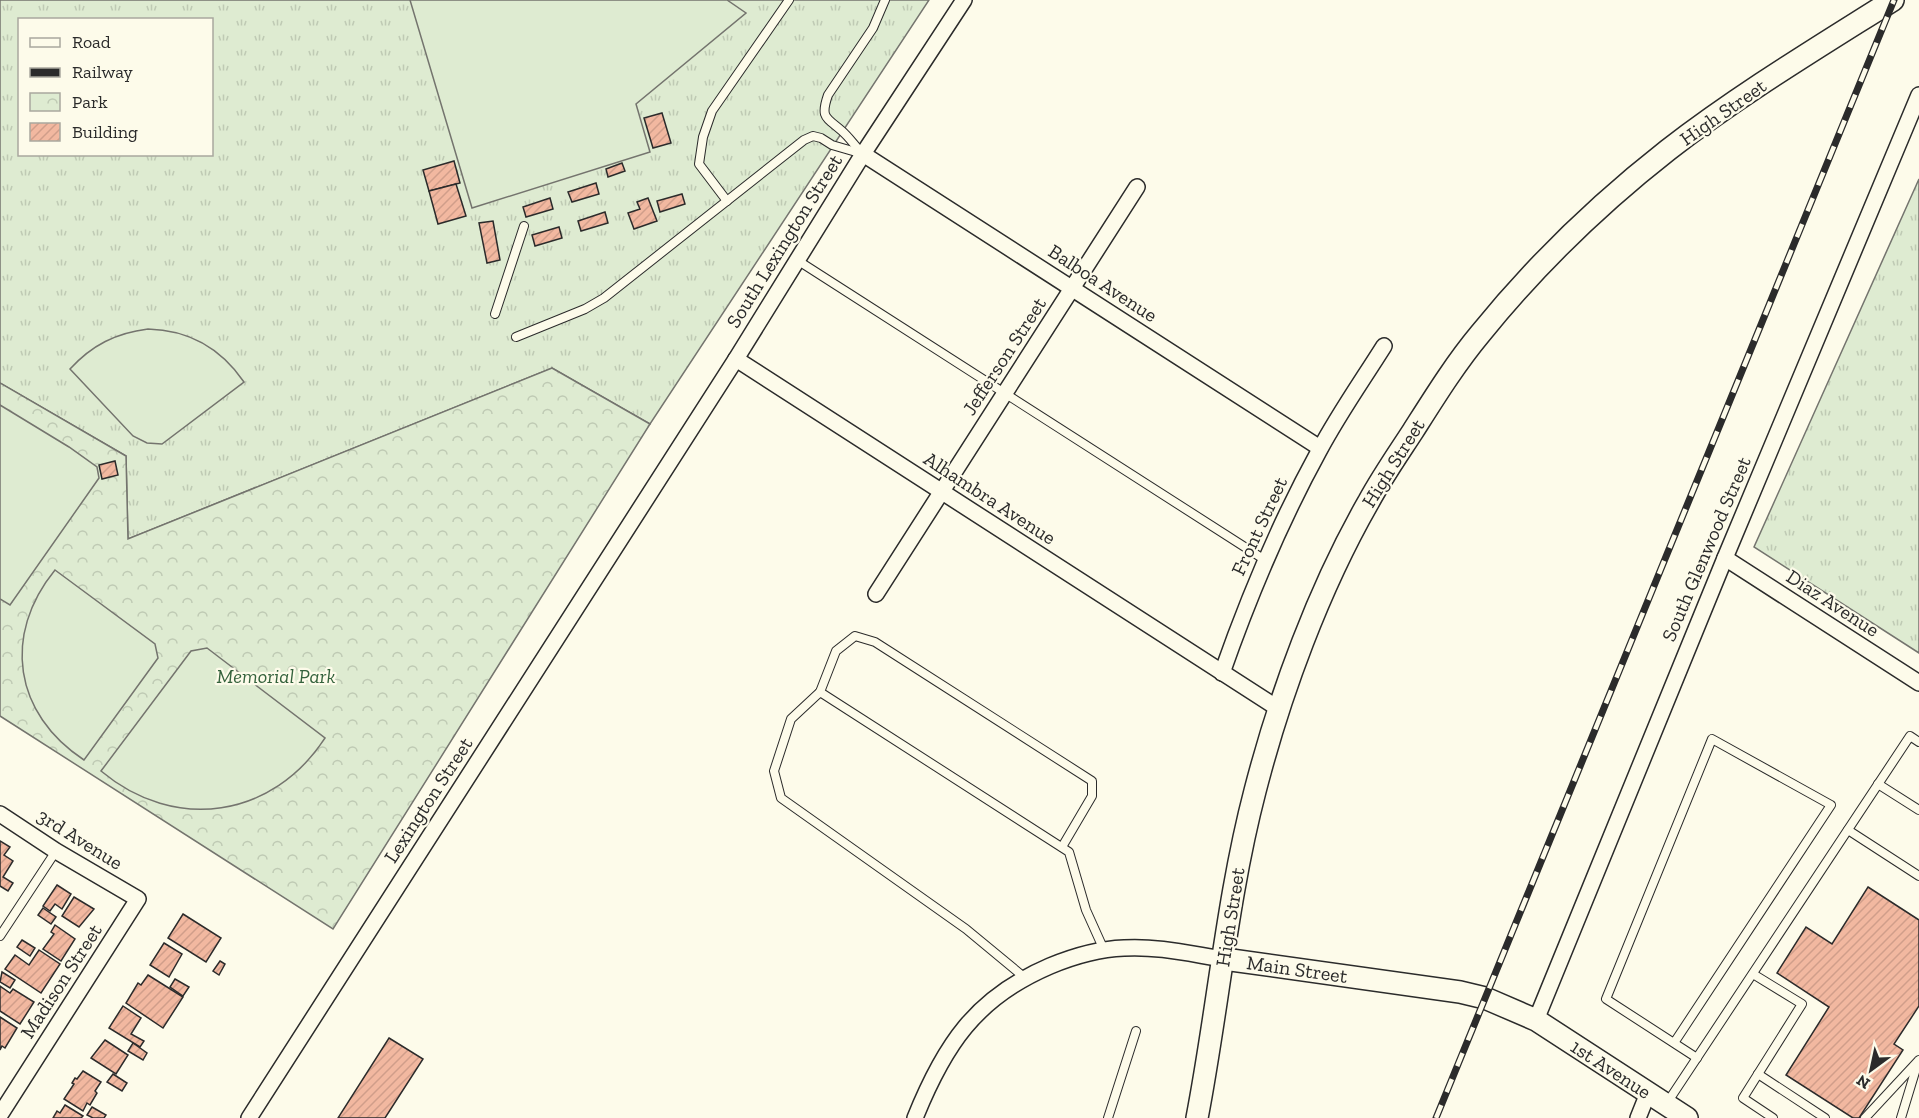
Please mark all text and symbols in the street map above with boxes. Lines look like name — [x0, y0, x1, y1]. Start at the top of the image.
legend — [18, 18, 213, 156]
text: Road — [72, 31, 111, 53]
text: Railway — [72, 61, 134, 83]
street label: High Street — [1675, 73, 1771, 150]
text: Park — [72, 91, 108, 113]
text: Building — [72, 121, 138, 143]
street label: South Lexington Street — [721, 149, 847, 332]
street label: Balboa Avenue — [1044, 239, 1162, 327]
street label: Jefferson Street — [957, 292, 1051, 419]
street label: High Street — [1356, 414, 1430, 512]
street label: Alhambra Avenue — [920, 446, 1060, 550]
street label: South Glenwood Street — [1656, 452, 1756, 645]
street label: Front Street — [1226, 472, 1293, 579]
street label: Diaz Avenue — [1782, 564, 1884, 642]
park label: Memorial Park — [217, 664, 335, 688]
street label: Lexington Street — [379, 732, 478, 867]
street label: 3rd Avenue — [33, 803, 127, 875]
street label: High Street — [1210, 865, 1250, 968]
street label: Madison Street — [15, 919, 107, 1043]
street label: Main Street — [1245, 950, 1349, 988]
street label: 1st Avenue — [1566, 1034, 1656, 1104]
north arrow — [1841, 1040, 1901, 1100]
text: N — [1853, 1071, 1873, 1093]

